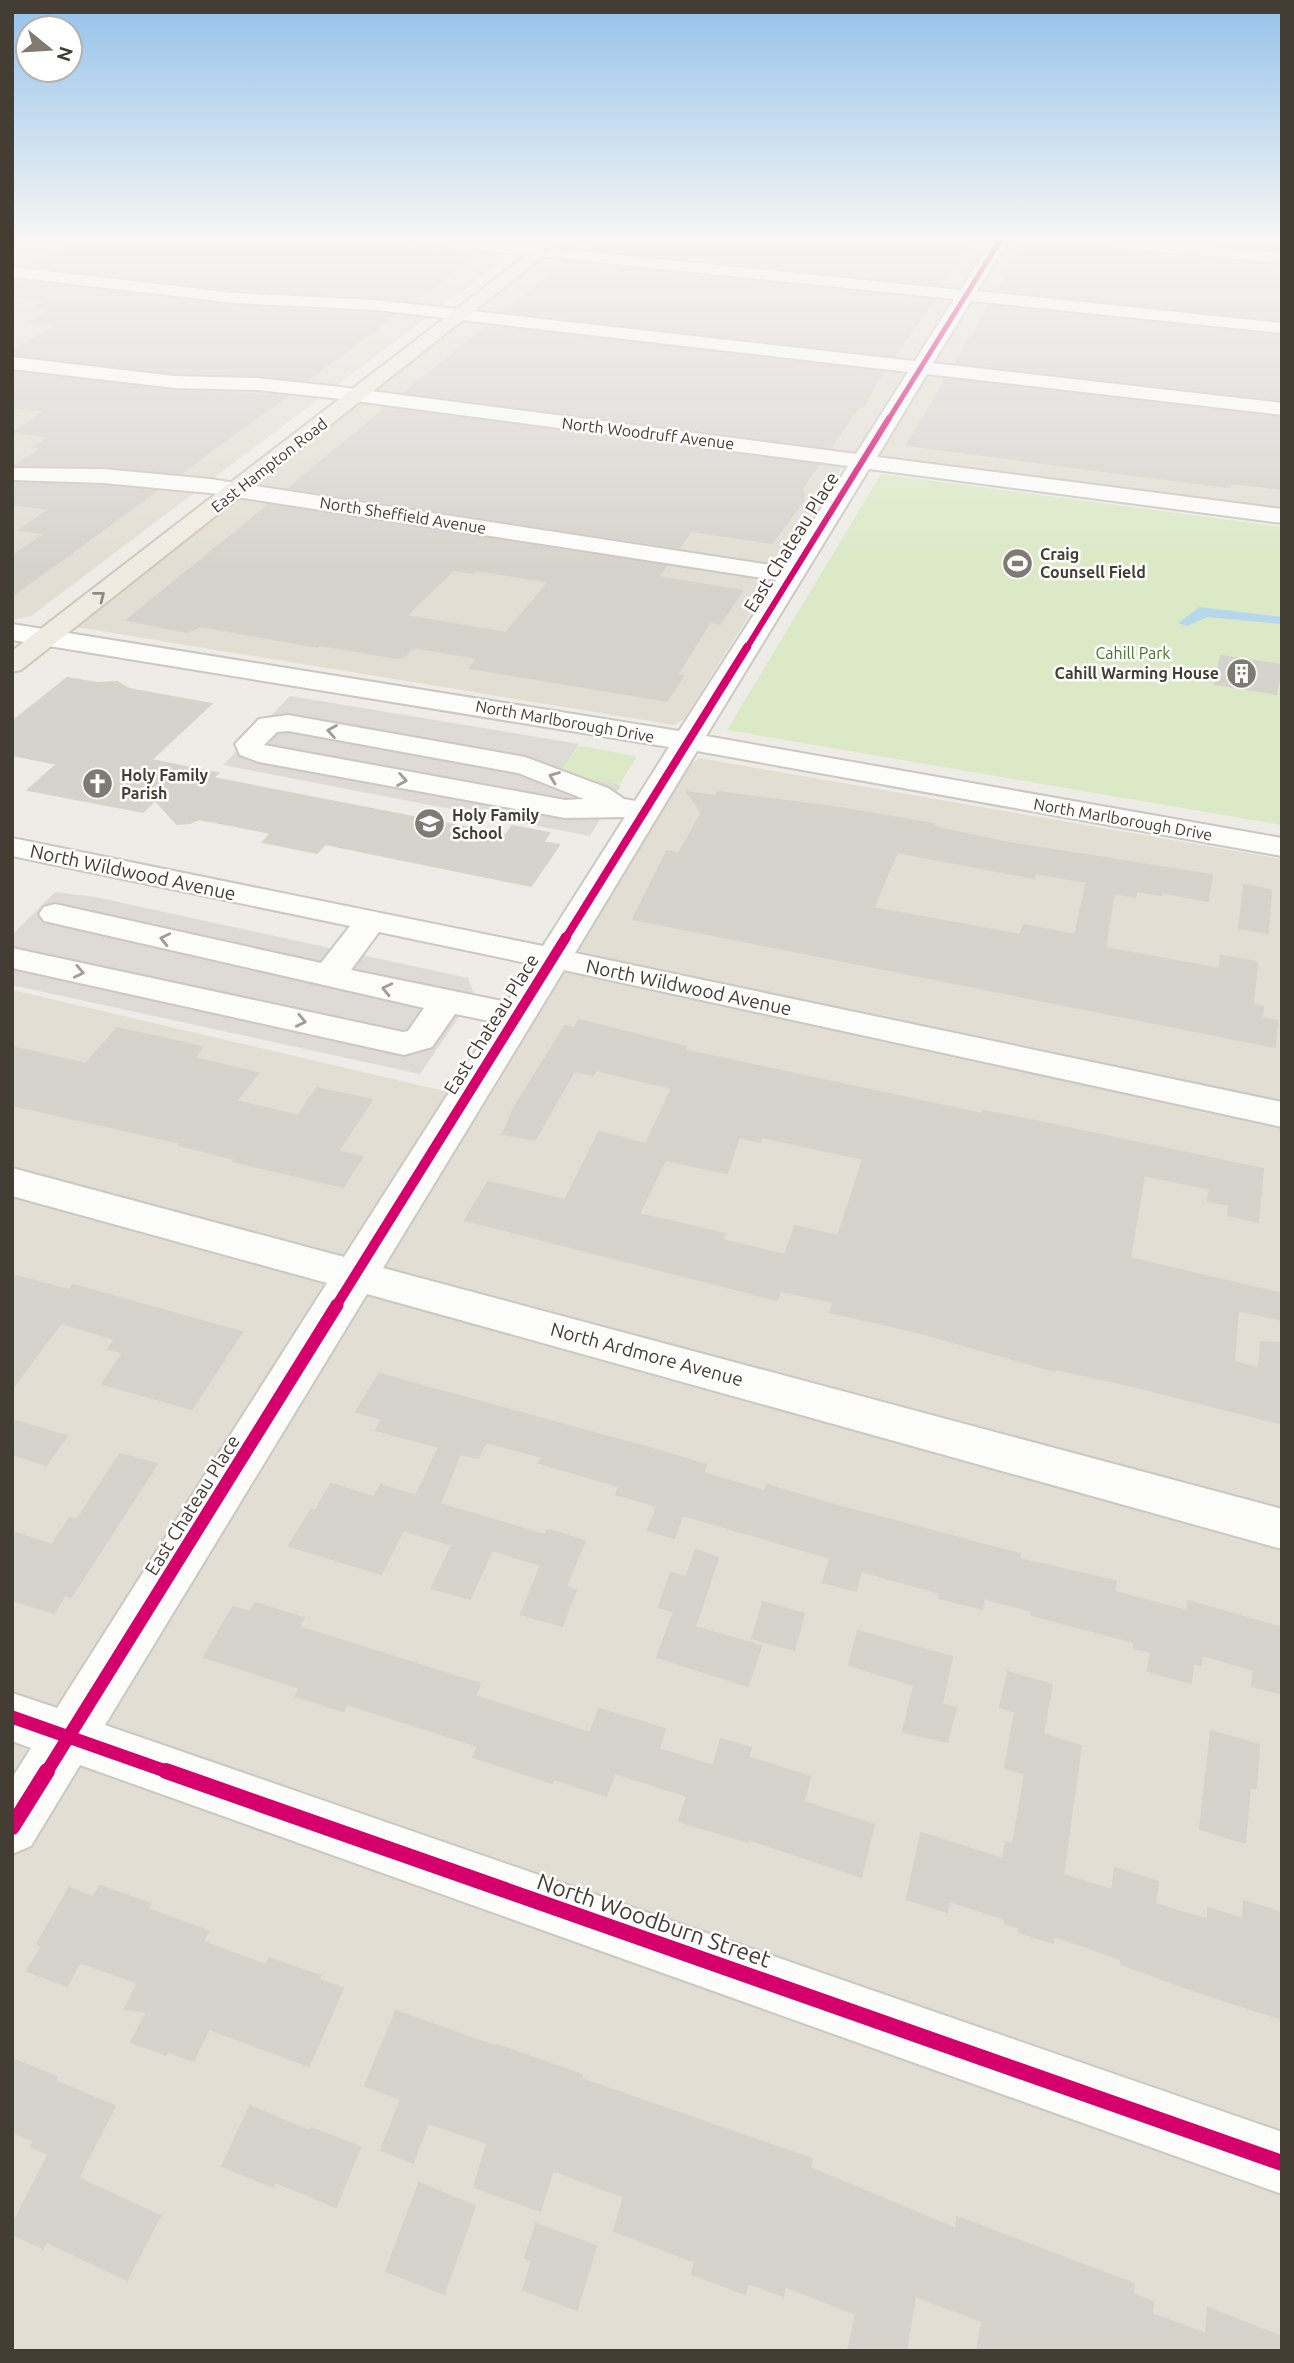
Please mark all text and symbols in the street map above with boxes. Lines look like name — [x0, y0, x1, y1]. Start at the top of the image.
north arrow — [14, 14, 84, 84]
text: N — [53, 44, 78, 64]
street label: North Woodruff Avenue — [561, 413, 735, 453]
street label: East Hampton Road — [208, 414, 330, 516]
street label: East Chateau Place — [739, 468, 843, 616]
street label: North Sheffield Avenue — [318, 493, 488, 537]
place label: Craig Counsell Field — [1040, 545, 1146, 581]
sports icon: Craig Counsell Field — [1000, 546, 1034, 580]
one-way arrow — [92, 591, 105, 604]
park label: Cahill Park — [1096, 644, 1170, 662]
building icon: Cahill Warming House — [1225, 656, 1259, 690]
place label: Cahill Warming House — [1055, 664, 1219, 682]
street label: North Marlborough Drive — [474, 696, 656, 746]
one-way arrow — [326, 724, 338, 739]
place label: Holy Family Parish — [121, 766, 208, 802]
church icon: Holy Family Parish — [81, 767, 115, 801]
one-way arrow — [396, 771, 408, 786]
one-way arrow — [548, 771, 561, 785]
street label: North Marlborough Drive — [1032, 794, 1214, 844]
place label: Holy Family School — [452, 806, 539, 842]
school or university icon: Holy Family School — [412, 807, 446, 841]
street label: North Wildwood Avenue — [28, 839, 238, 905]
one-way arrow — [159, 932, 171, 947]
street label: East Chateau Place — [439, 950, 543, 1098]
street label: North Wildwood Avenue — [584, 954, 794, 1020]
one-way arrow — [73, 964, 85, 979]
one-way arrow — [381, 982, 393, 997]
one-way arrow — [295, 1013, 307, 1028]
street label: North Ardmore Avenue — [548, 1318, 746, 1390]
street label: East Chateau Place — [140, 1431, 244, 1579]
street label: North Woodburn Street — [534, 1868, 774, 1972]

